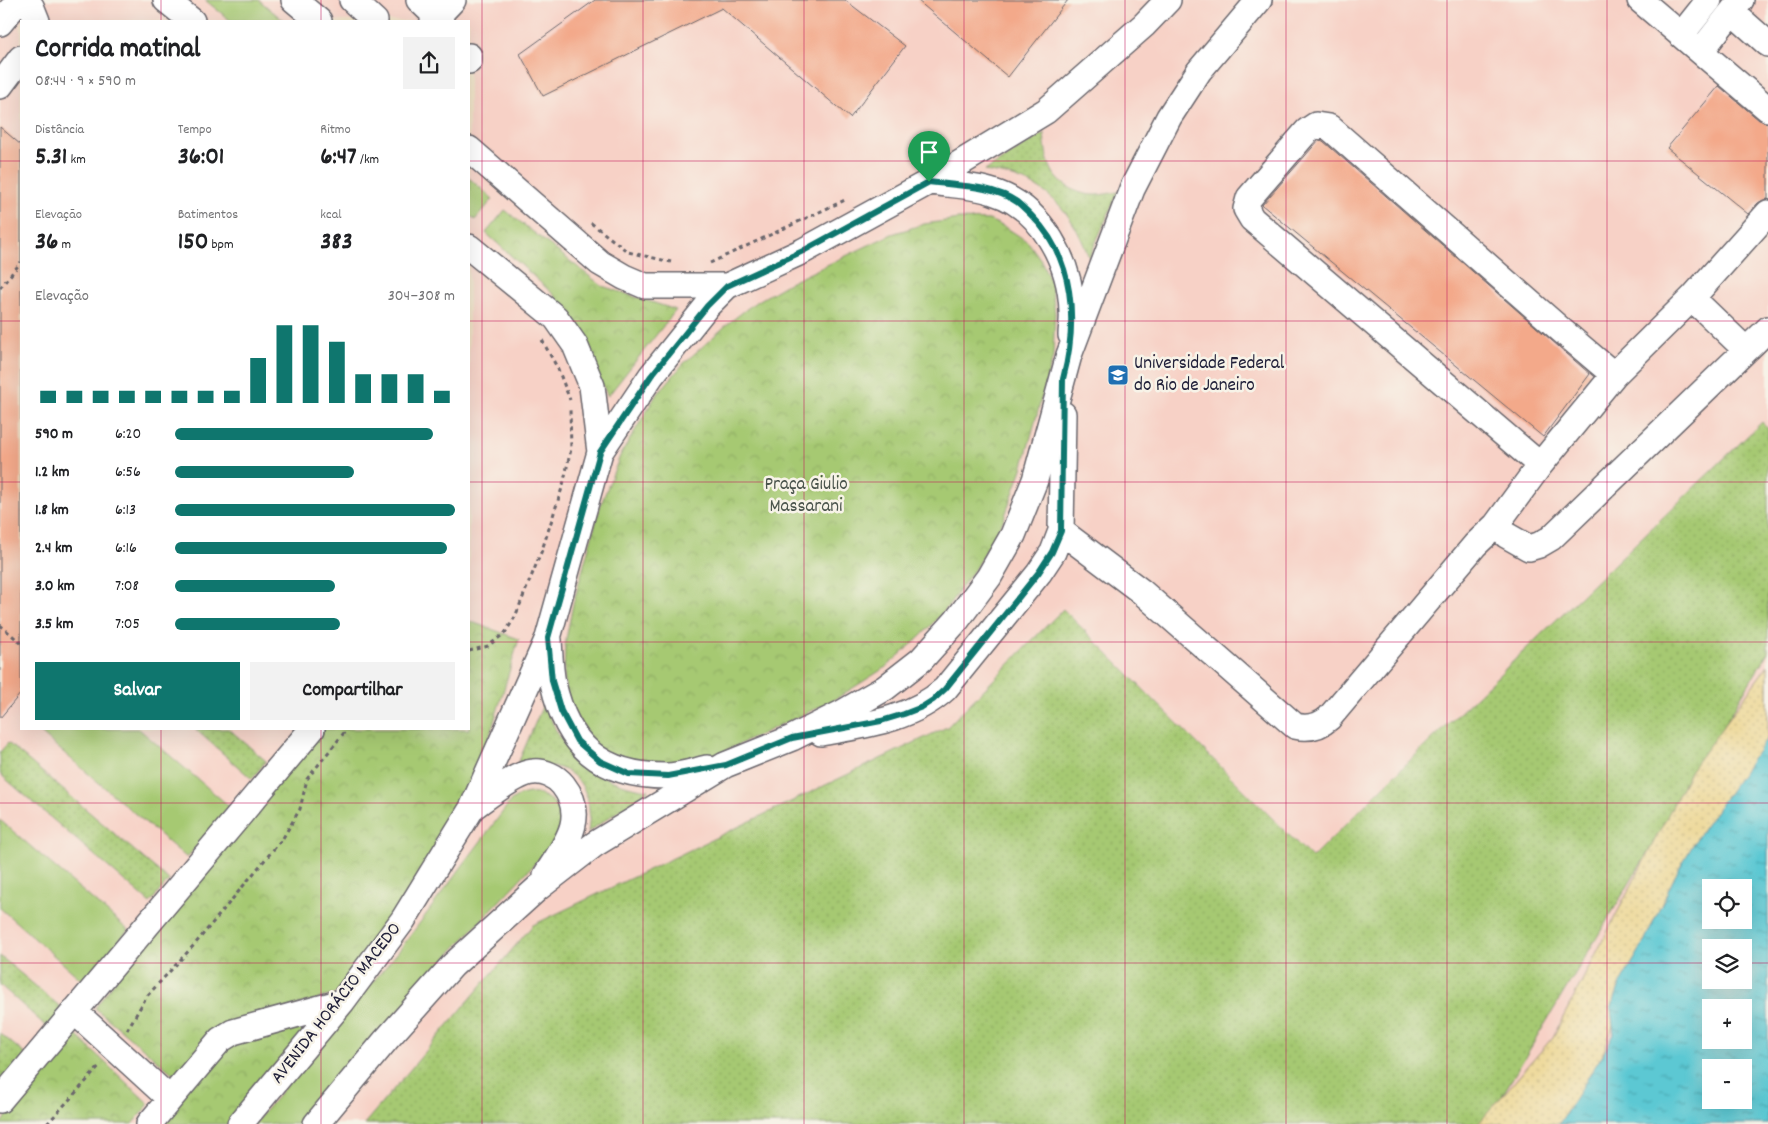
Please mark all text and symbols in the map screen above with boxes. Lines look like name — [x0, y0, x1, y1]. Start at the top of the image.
text: Corrida matinal — [35, 31, 200, 71]
button: share — [403, 37, 455, 89]
text: 08:44 · 9 × 590 m — [35, 70, 136, 93]
text: Distância — [35, 120, 84, 140]
text: Tempo — [178, 120, 212, 140]
text: Ritmo — [320, 120, 351, 140]
pin — [908, 131, 950, 182]
icon: arrive — [915, 138, 943, 166]
text: 5.31 — [35, 140, 67, 176]
text: 36:01 — [178, 140, 224, 176]
text: 6:47 — [320, 140, 357, 176]
text: km — [67, 150, 86, 170]
text: /km — [357, 150, 379, 170]
text: Elevação — [35, 205, 82, 225]
text: Batimentos — [178, 205, 238, 225]
text: kcal — [320, 205, 342, 225]
text: 36 — [35, 225, 58, 261]
text: 150 — [178, 225, 208, 261]
text: 383 — [320, 225, 353, 261]
text: m — [58, 235, 71, 255]
text: bpm — [208, 235, 234, 255]
text: Elevação — [35, 285, 89, 308]
text: 304–308 m — [388, 285, 455, 308]
place label: Universidade Federal do Rio de Janeiro — [1134, 351, 1285, 400]
school or university icon: Universidade Federal do Rio de Janeiro — [1106, 363, 1130, 387]
text: 590 m — [35, 423, 73, 446]
text: 6:20 — [115, 423, 141, 446]
text: 1.2 km — [35, 461, 69, 484]
text: 6:56 — [115, 461, 141, 484]
park label: Praça Giulio Massarani — [764, 472, 848, 521]
text: 1.8 km — [35, 499, 69, 522]
text: 6:13 — [115, 499, 136, 522]
text: 2.4 km — [35, 537, 73, 560]
text: 6:16 — [115, 537, 137, 560]
text: 3.0 km — [35, 575, 75, 598]
text: 7:08 — [115, 575, 139, 598]
text: 3.5 km — [35, 613, 73, 636]
text: 7:05 — [115, 613, 140, 636]
button: Salvar — [35, 662, 240, 720]
button: Compartilhar — [250, 662, 455, 720]
map controls — [1702, 879, 1752, 1109]
button: locate — [1702, 879, 1752, 929]
street label: AVENIDA HORÁCIO MACEDO — [265, 918, 409, 1090]
button: layers — [1702, 939, 1752, 989]
button: + — [1702, 999, 1752, 1049]
button: − — [1702, 1059, 1752, 1109]

